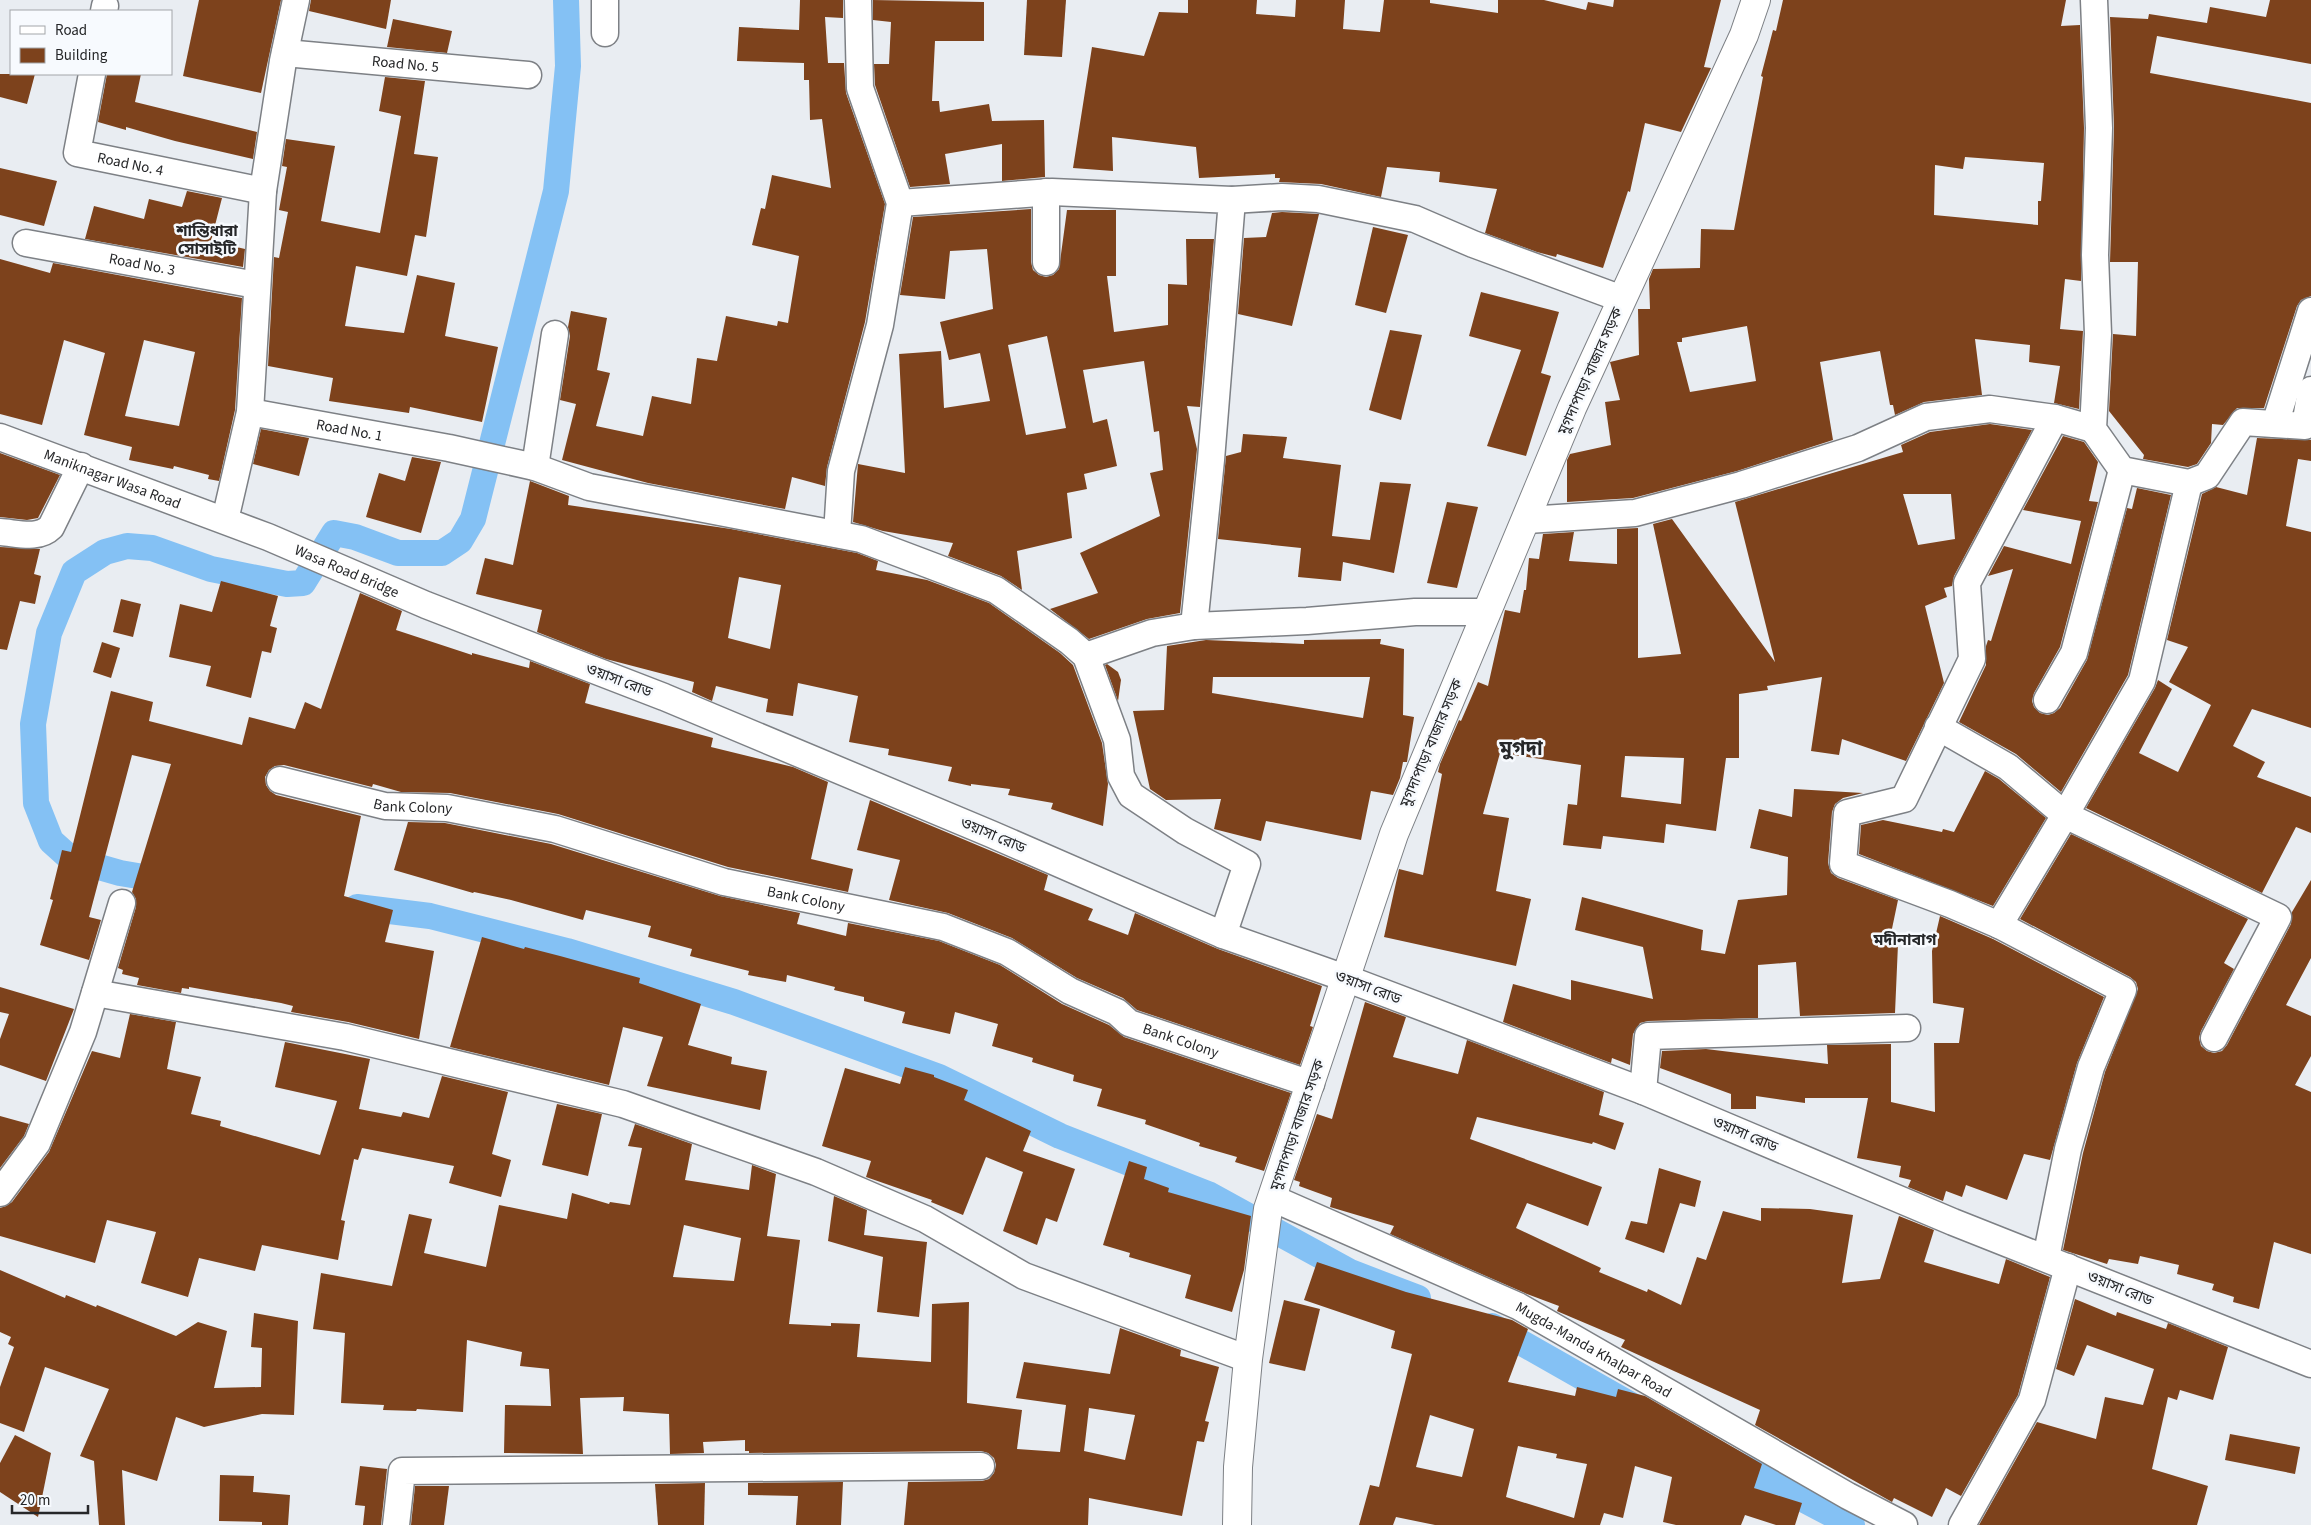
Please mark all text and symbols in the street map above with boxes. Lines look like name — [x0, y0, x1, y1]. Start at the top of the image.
legend — [10, 10, 172, 75]
text: Road — [55, 20, 87, 41]
text: Building — [55, 45, 108, 66]
street label: Road No. 5 — [371, 51, 440, 78]
street label: Road No. 4 — [95, 147, 166, 182]
district label: শান্তিধারা সোসাইটি — [175, 220, 238, 260]
street label: Road No. 3 — [107, 248, 177, 281]
street label: মুগদাপাড়া বাজার সড়ক — [1552, 303, 1628, 439]
street label: Road No. 1 — [314, 414, 384, 447]
street label: Maniknagar Wasa Road — [41, 444, 184, 515]
street label: Wasa Road Bridge — [291, 540, 402, 603]
street label: ওয়াসা রোড — [582, 658, 655, 703]
street label: মুগদাপাড়া বাজার সড়ক — [1395, 675, 1468, 811]
district label: মুগদা — [1498, 735, 1543, 763]
street label: Bank Colony — [371, 793, 454, 820]
street label: ওয়াসা রোড — [957, 812, 1029, 859]
street label: Bank Colony — [765, 881, 847, 918]
district label: মদীনাবাগ — [1872, 929, 1938, 951]
street label: ওয়াসা রোড — [1331, 965, 1404, 1010]
street label: Bank Colony — [1140, 1018, 1221, 1063]
street label: মুগদাপাড়া বাজার সড়ক — [1265, 1056, 1330, 1195]
street label: ওয়াসা রোড — [1709, 1111, 1781, 1158]
street label: ওয়াসা রোড — [2084, 1266, 2156, 1311]
street label: Mugda-Manda Khalpar Road — [1512, 1297, 1675, 1403]
scale bar — [12, 1482, 89, 1514]
text: 20 m — [20, 1490, 50, 1511]

